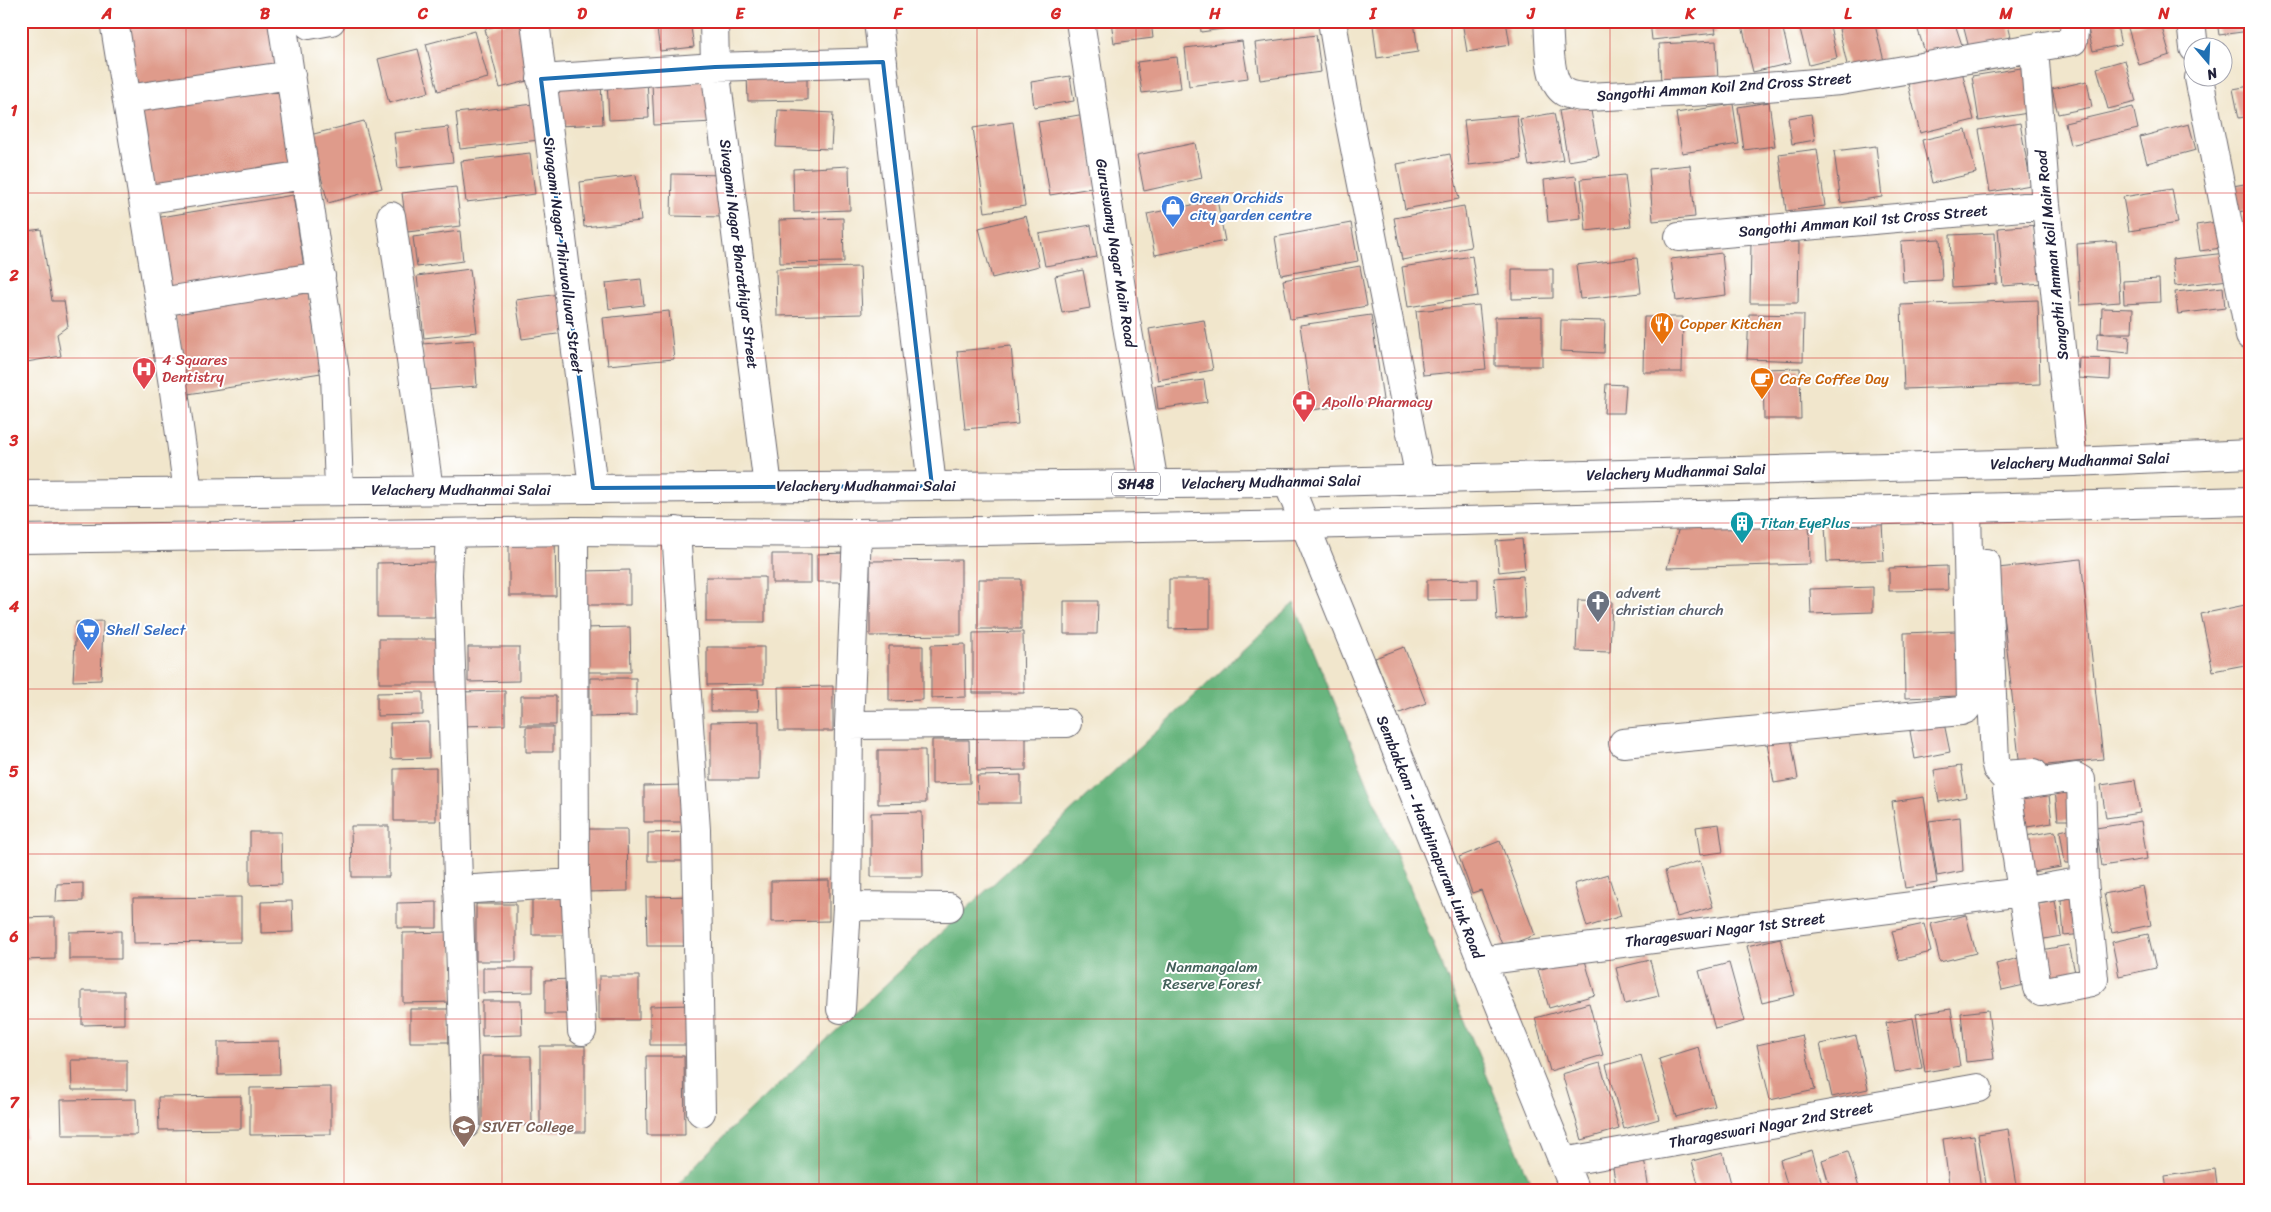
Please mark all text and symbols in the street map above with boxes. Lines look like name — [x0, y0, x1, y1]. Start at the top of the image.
text: A — [101, 0, 112, 28]
text: B — [260, 0, 271, 28]
text: C — [417, 0, 429, 28]
text: D — [577, 0, 587, 28]
text: E — [736, 0, 746, 28]
text: F — [893, 0, 904, 28]
text: G — [1050, 0, 1062, 28]
text: H — [1208, 0, 1221, 28]
text: I — [1369, 0, 1378, 28]
text: J — [1526, 0, 1536, 28]
text: K — [1684, 0, 1696, 28]
text: L — [1844, 0, 1852, 28]
text: M — [1998, 0, 2013, 28]
text: N — [2157, 0, 2170, 28]
north arrow — [2184, 38, 2234, 88]
text: N — [2203, 60, 2222, 87]
street label: Sangothi Amman Koil 2nd Cross Street — [1596, 65, 1853, 109]
text: 1 — [11, 96, 18, 125]
street label: Sivagami Nagar Thiruvalluvar Street — [536, 135, 591, 376]
street label: Sivagami Nagar Bharathiyar Street — [712, 138, 766, 371]
street label: Sangothi Amman Koil Main Road — [2028, 148, 2076, 361]
street label: Guruswamy Nagar Main Road — [1088, 157, 1144, 350]
place label: Green Orchids city garden centre — [1190, 185, 1312, 228]
shop icon: Green Orchids city garden centre — [1160, 194, 1186, 228]
street label: Sangothi Amman Koil 1st Cross Street — [1737, 197, 1989, 245]
text: 2 — [8, 261, 19, 290]
restaurant icon: Copper Kitchen — [1649, 311, 1675, 345]
place label: Copper Kitchen — [1680, 311, 1782, 337]
place label: 4 Squares Dentistry — [162, 347, 228, 390]
hospital icon: 4 Squares Dentistry — [131, 356, 157, 390]
cafe icon: Cafe Coffee Day — [1749, 366, 1775, 400]
place label: Cafe Coffee Day — [1780, 366, 1889, 392]
pharmacy icon: Apollo Pharmacy — [1291, 389, 1317, 423]
place label: Apollo Pharmacy — [1321, 389, 1433, 415]
text: 3 — [9, 426, 19, 455]
street label: Velachery Mudhanmai Salai — [1990, 445, 2171, 477]
street label: Velachery Mudhanmai Salai — [1586, 456, 1767, 488]
street label: Velachery Mudhanmai Salai — [1181, 467, 1362, 497]
road number: SH48 — [1112, 472, 1160, 496]
street label: Velachery Mudhanmai Salai — [776, 473, 956, 499]
street label: Velachery Mudhanmai Salai — [371, 477, 551, 503]
building icon: Titan EyePlus — [1729, 510, 1755, 544]
place label: Titan EyePlus — [1760, 510, 1850, 536]
place label: advent christian church — [1616, 580, 1724, 623]
church icon: advent christian church — [1585, 589, 1611, 623]
text: 4 — [8, 592, 19, 621]
supermarket icon: Shell Select — [75, 617, 101, 651]
place label: Shell Select — [106, 617, 187, 643]
street label: Sembakkam - Hasthinapuram Link Road — [1369, 711, 1491, 964]
text: 5 — [9, 757, 19, 786]
street label: Tharageswari Nagar 1st Street — [1623, 905, 1827, 955]
text: 6 — [8, 922, 19, 951]
park label: Nanmangalam Reserve Forest — [1163, 954, 1262, 997]
text: 7 — [9, 1088, 20, 1117]
street label: Tharageswari Nagar 2nd Street — [1667, 1094, 1876, 1156]
school or university icon: SIVET College — [451, 1114, 477, 1148]
place label: SIVET College — [482, 1114, 574, 1140]

